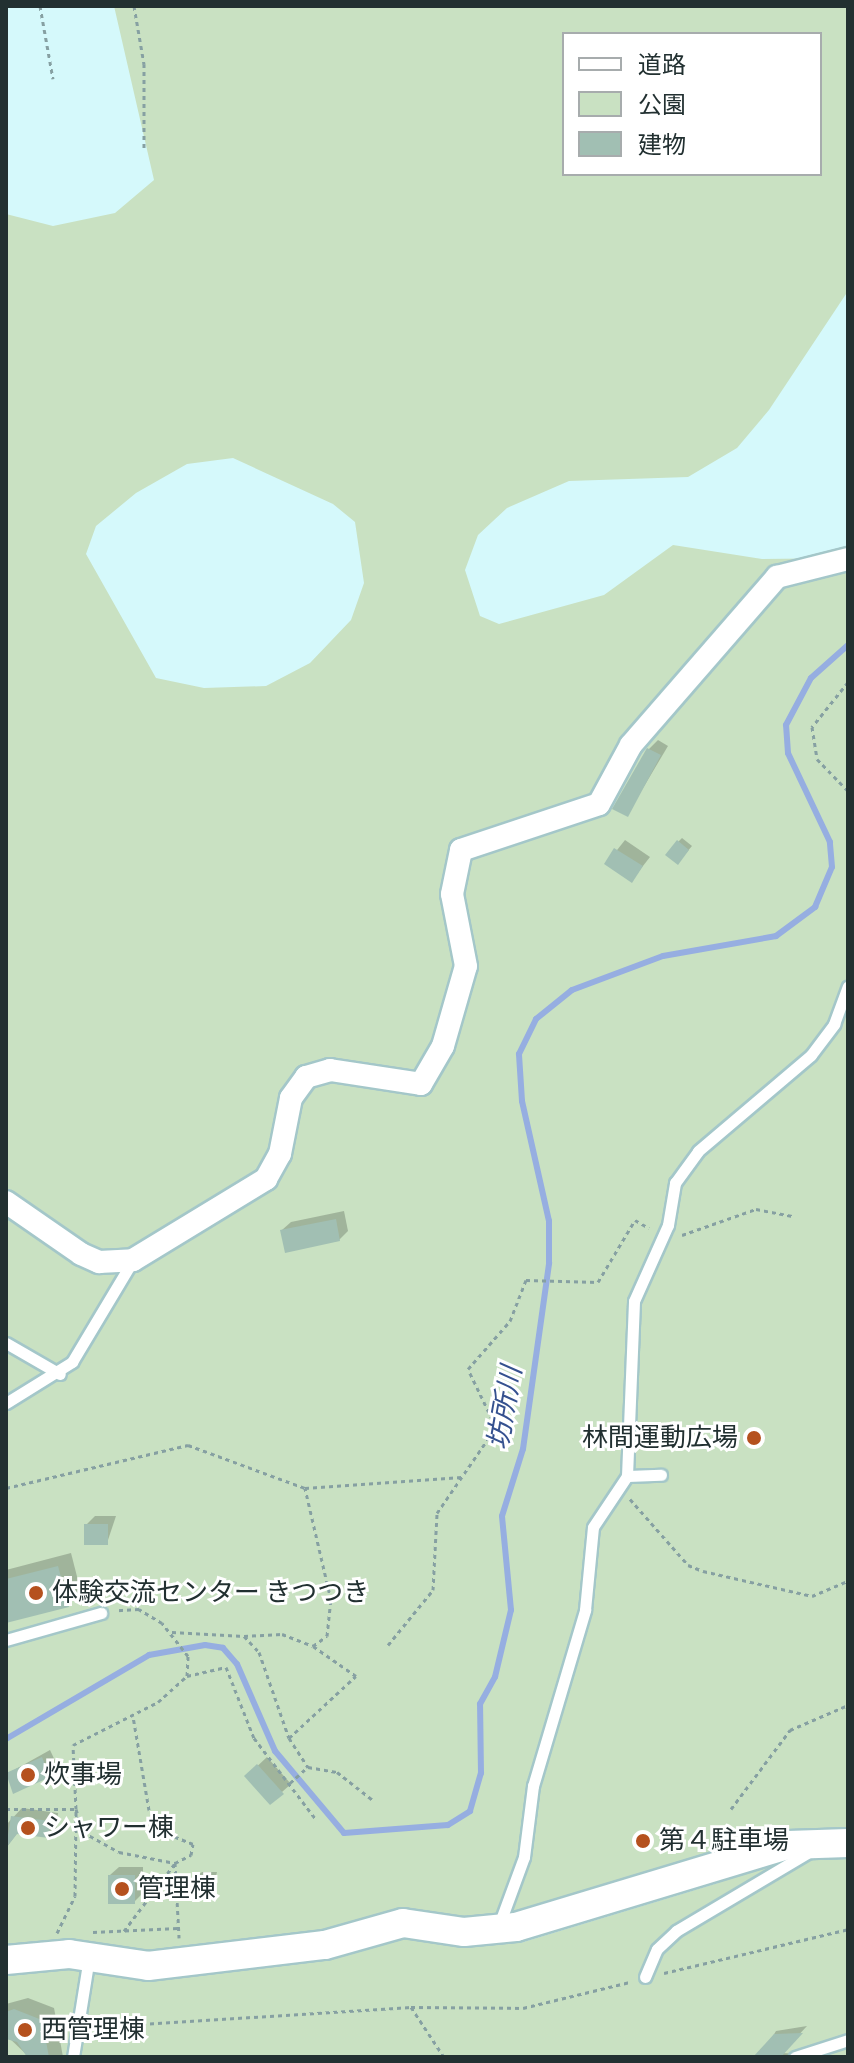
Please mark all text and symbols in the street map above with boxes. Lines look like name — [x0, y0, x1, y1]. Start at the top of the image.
legend — [562, 32, 822, 176]
text: 道路 — [638, 48, 686, 83]
text: 公園 — [638, 88, 686, 123]
text: 建物 — [638, 128, 686, 163]
water label: 坊所川 — [481, 1364, 529, 1452]
place label: 林間運動広場 — [582, 1422, 738, 1454]
marker: 林間運動広場 — [745, 1429, 763, 1447]
place label: 体験交流センター きつつき — [52, 1577, 369, 1609]
marker: 体験交流センター きつつき — [27, 1584, 45, 1602]
place label: 炊事場 — [44, 1759, 122, 1791]
marker: 炊事場 — [19, 1766, 37, 1784]
place label: シャワー棟 — [44, 1812, 174, 1844]
marker: シャワー棟 — [19, 1819, 37, 1837]
place label: 第４駐車場 — [659, 1825, 789, 1857]
marker: 第４駐車場 — [634, 1832, 652, 1850]
place label: 管理棟 — [138, 1873, 216, 1905]
marker: 管理棟 — [113, 1880, 131, 1898]
place label: 西管理棟 — [41, 2014, 145, 2046]
marker: 西管理棟 — [16, 2021, 34, 2039]

